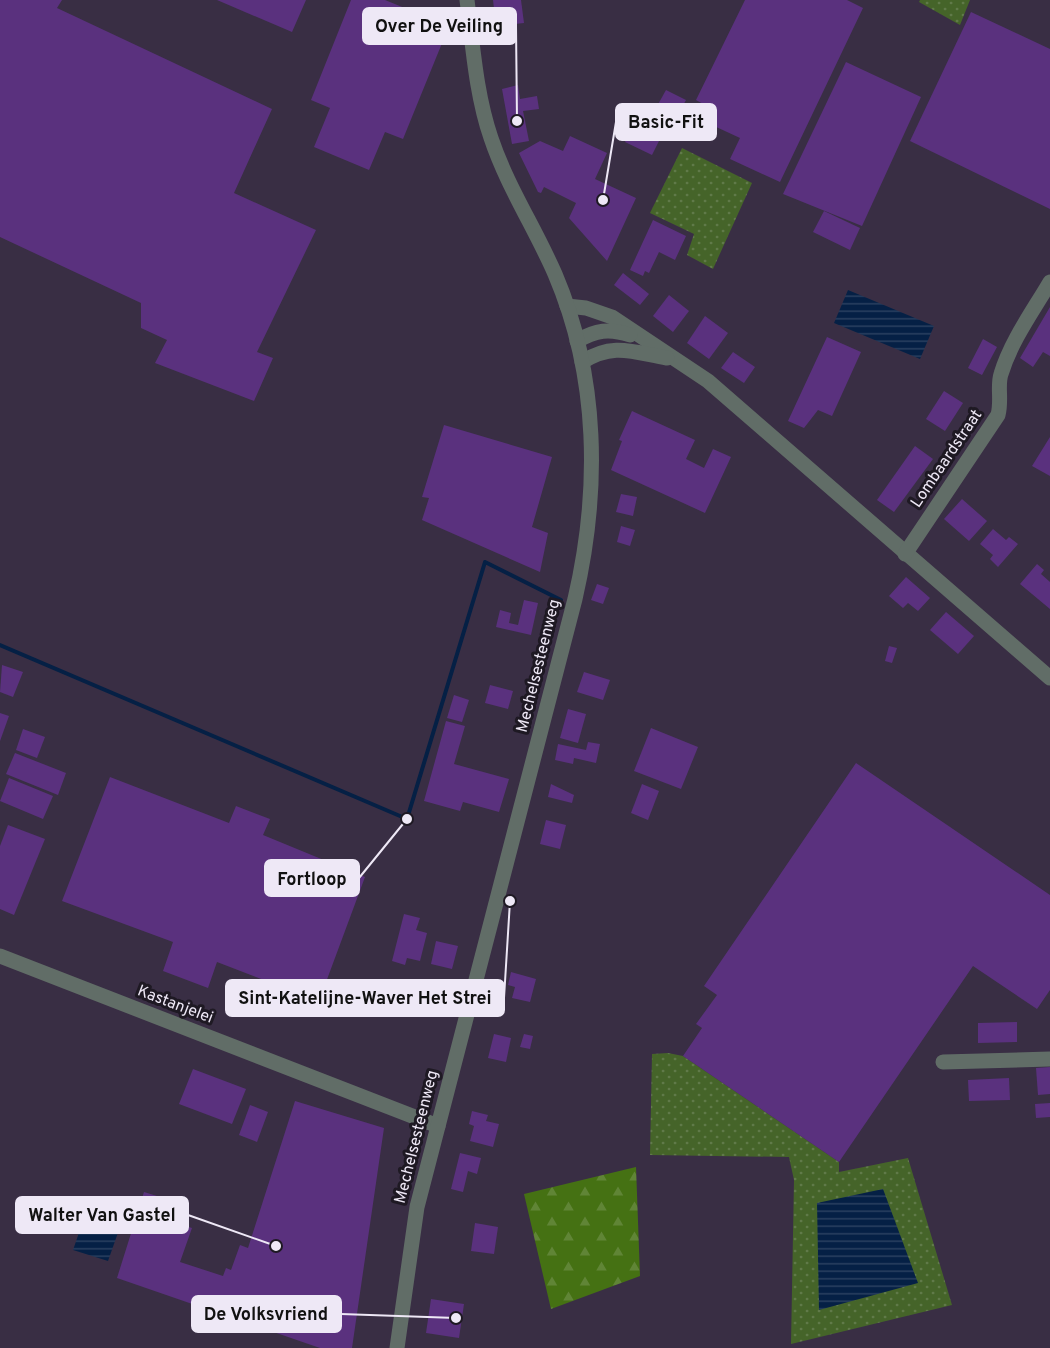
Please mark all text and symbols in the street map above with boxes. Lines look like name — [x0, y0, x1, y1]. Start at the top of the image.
callout: Over De Veiling — [363, 8, 516, 44]
text: Over De Veiling — [375, 16, 503, 39]
callout: Basic-Fit — [616, 104, 716, 140]
text: Basic-Fit — [628, 112, 704, 135]
street label: Lombaardstraat — [907, 406, 987, 512]
street label: Mechelsesteenweg — [513, 597, 565, 735]
callout: Fortloop — [265, 860, 359, 896]
text: Fortloop — [277, 869, 347, 892]
callout: Sint-Katelijne-Waver Het Strei — [226, 980, 504, 1016]
street label: Kastanjelei — [134, 981, 216, 1029]
text: Sint-Katelijne-Waver Het Strei — [238, 988, 492, 1011]
street label: Mechelsesteenweg — [391, 1068, 443, 1206]
callout: Walter Van Gastel — [16, 1197, 188, 1233]
text: Walter Van Gastel — [28, 1205, 176, 1228]
callout: De Volksvriend — [192, 1296, 341, 1332]
text: De Volksvriend — [204, 1304, 328, 1327]

